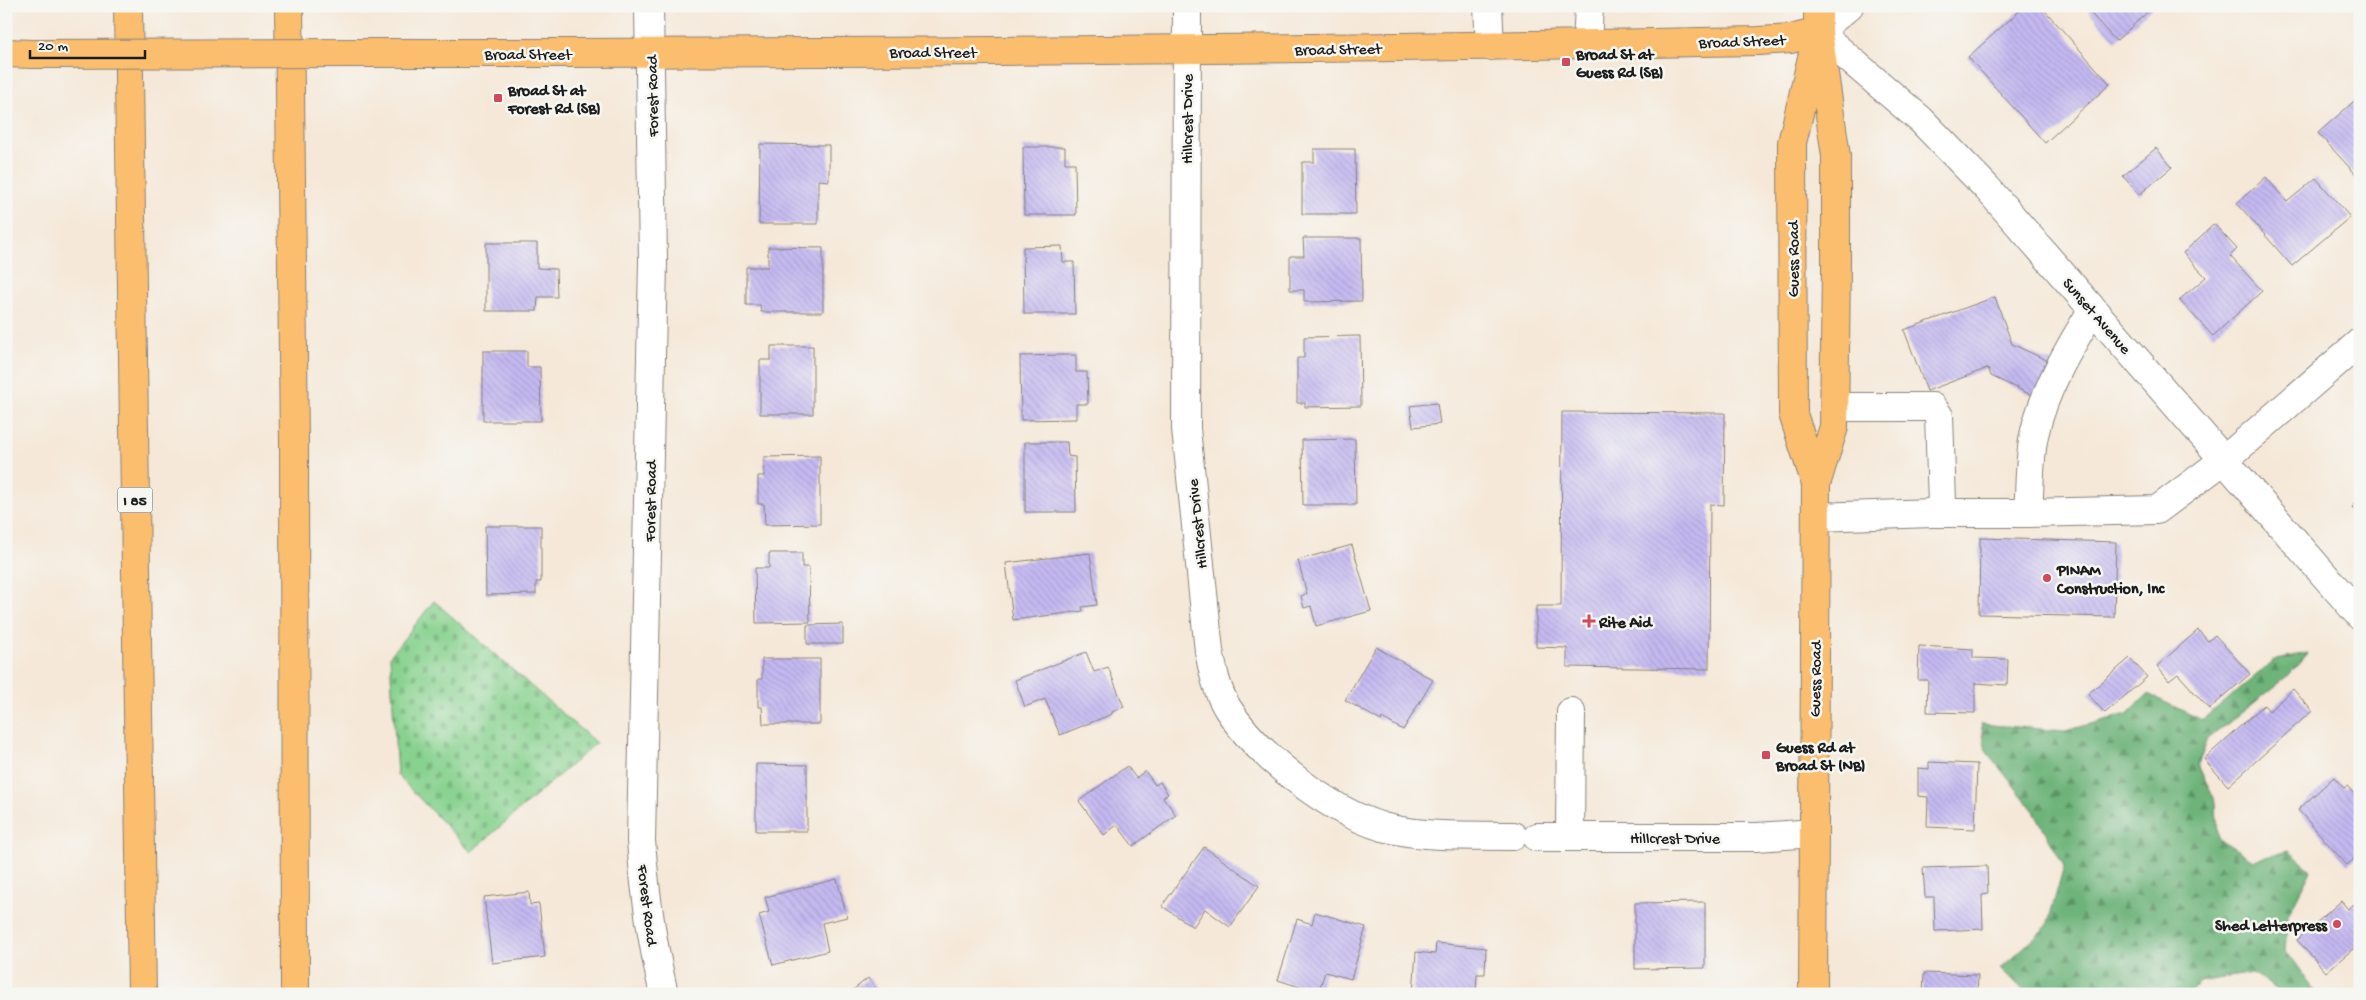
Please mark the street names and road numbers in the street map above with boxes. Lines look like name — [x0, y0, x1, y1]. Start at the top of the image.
street label: Broad Street — [1697, 32, 1787, 55]
street label: Broad Street — [1293, 41, 1383, 62]
street label: Broad Street — [889, 45, 978, 64]
street label: Broad Street — [484, 47, 573, 66]
street label: Forest Road — [644, 53, 665, 138]
street label: Hillcrest Drive — [1180, 73, 1199, 164]
street label: Guess Road — [1786, 219, 1805, 297]
street label: Sunset Avenue — [2057, 275, 2134, 360]
street label: Forest Road — [642, 458, 663, 543]
street label: Hillcrest Drive — [1185, 477, 1214, 569]
road number: I 85 — [118, 488, 152, 512]
street label: Guess Road — [1807, 639, 1828, 717]
street label: Hillcrest Drive — [1630, 831, 1721, 850]
street label: Forest Road — [631, 863, 660, 949]

